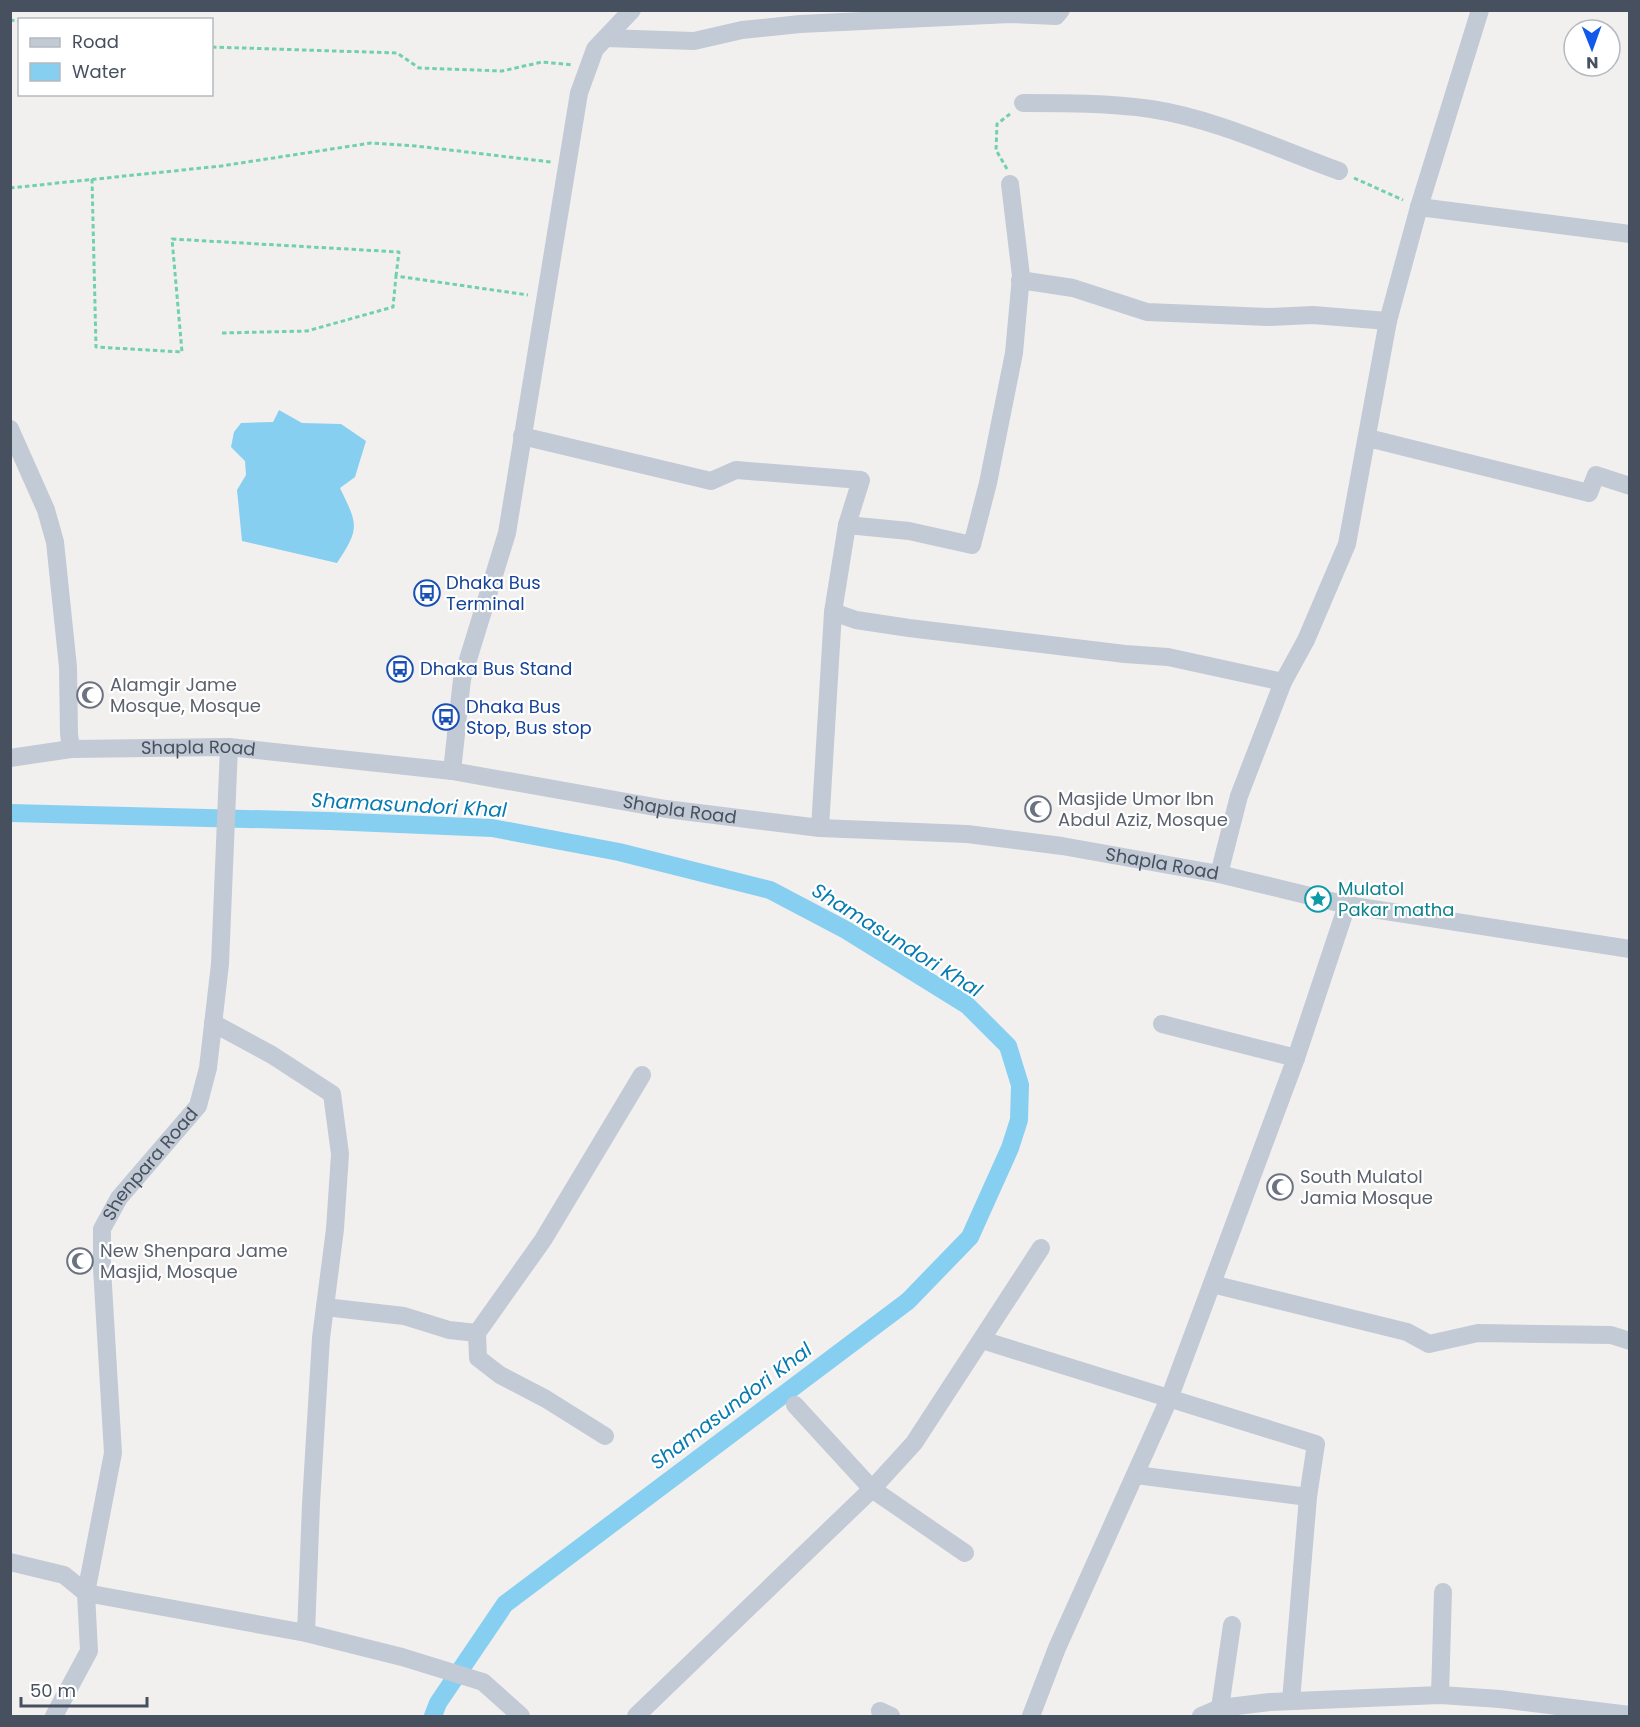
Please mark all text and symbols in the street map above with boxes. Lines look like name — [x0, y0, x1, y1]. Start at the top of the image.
legend — [18, 18, 213, 96]
north arrow — [1562, 18, 1622, 78]
text: Road — [72, 29, 119, 54]
text: N — [1586, 51, 1598, 74]
text: Water — [72, 59, 126, 84]
place label: Dhaka Bus Terminal — [446, 570, 541, 616]
bus stop icon: Dhaka Bus Terminal — [412, 578, 442, 608]
bus stop icon: Dhaka Bus Stand — [385, 654, 415, 684]
place label: Dhaka Bus Stand — [420, 656, 572, 681]
place label: Alamgir Jame Mosque, Mosque — [110, 672, 261, 718]
mosque icon: Alamgir Jame Mosque, Mosque — [75, 680, 105, 710]
place label: Dhaka Bus Stop, Bus stop — [466, 694, 592, 740]
bus stop icon: Dhaka Bus Stop, Bus stop — [431, 702, 461, 732]
street label: Shapla Road — [141, 734, 257, 762]
water label: Shamasundori Khal — [310, 786, 508, 824]
place label: Masjide Umor Ibn Abdul Aziz, Mosque — [1058, 786, 1228, 832]
street label: Shapla Road — [621, 789, 738, 830]
mosque icon: Masjide Umor Ibn Abdul Aziz, Mosque — [1023, 794, 1053, 824]
street label: Shapla Road — [1104, 841, 1221, 886]
water label: Shamasundori Khal — [806, 876, 988, 1004]
place label: Mulatol Pakar matha — [1338, 876, 1455, 922]
place icon: Mulatol Pakar matha — [1303, 884, 1333, 914]
street label: Shenpara Road — [96, 1102, 203, 1225]
place label: South Mulatol Jamia Mosque — [1300, 1164, 1433, 1210]
mosque icon: South Mulatol Jamia Mosque — [1265, 1172, 1295, 1202]
place label: New Shenpara Jame Masjid, Mosque — [100, 1238, 288, 1284]
mosque icon: New Shenpara Jame Masjid, Mosque — [65, 1246, 95, 1276]
water label: Shamasundori Khal — [644, 1336, 818, 1476]
scale bar — [21, 1670, 147, 1708]
text: 50 m — [30, 1678, 76, 1703]

